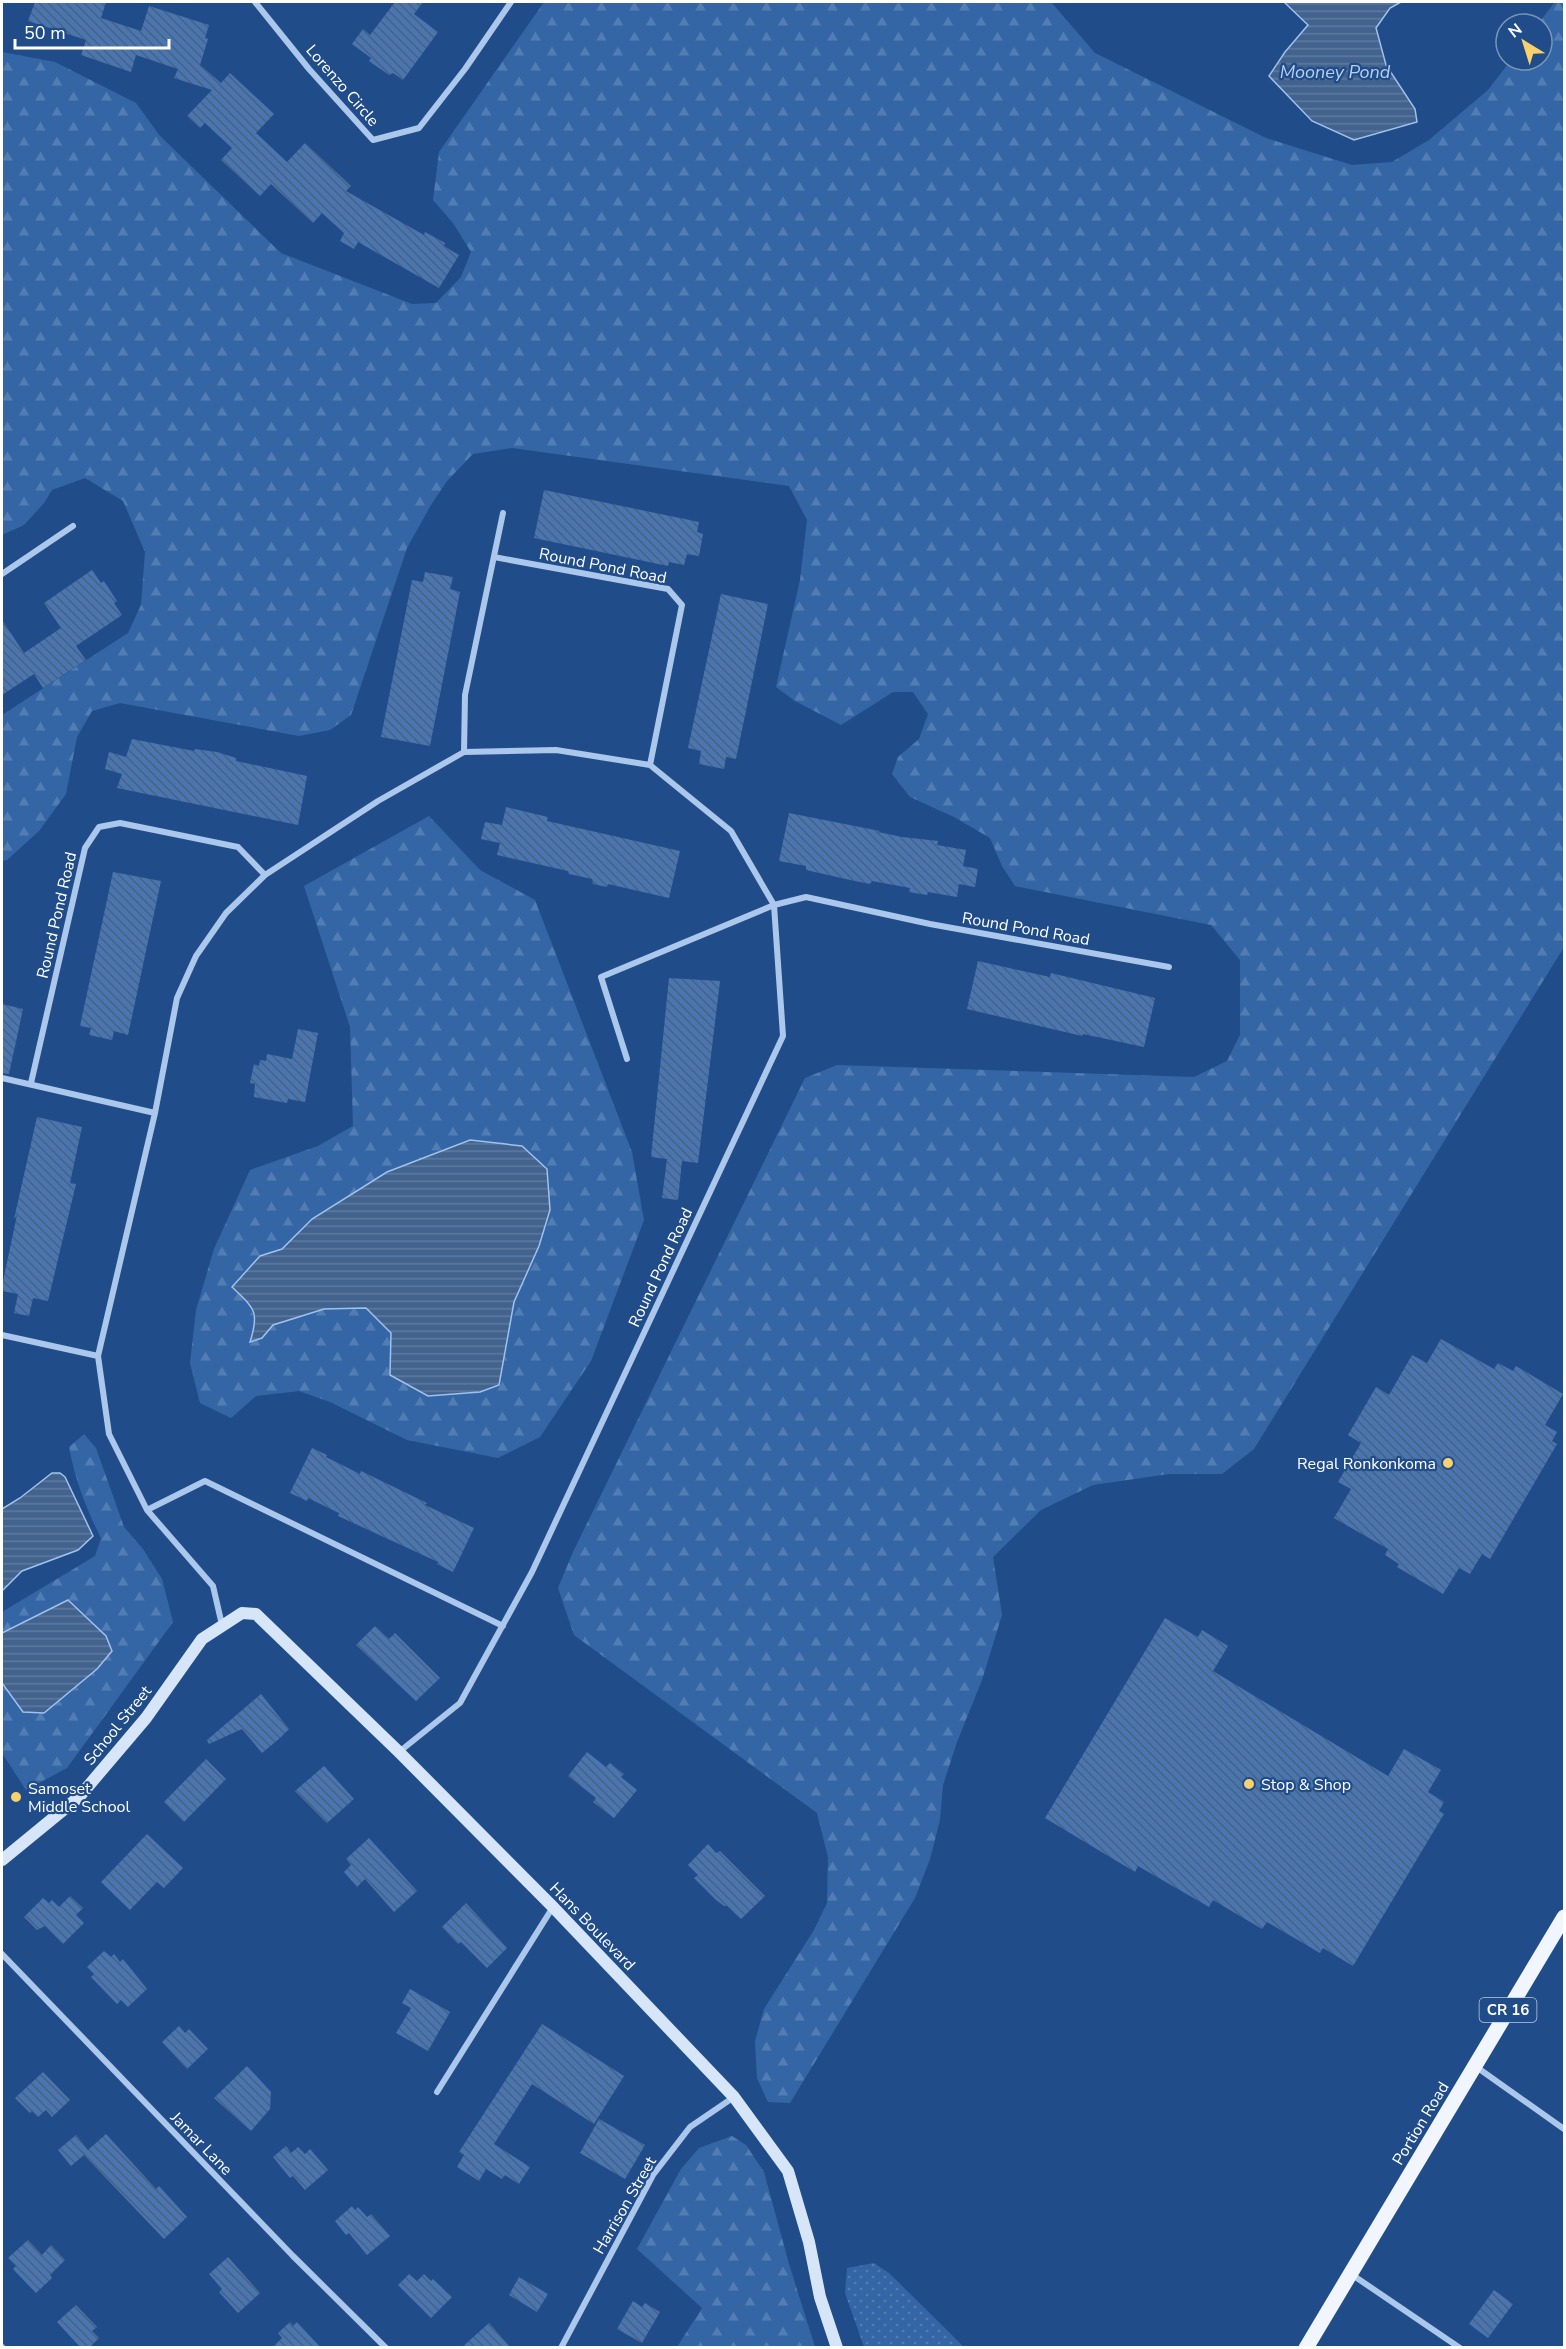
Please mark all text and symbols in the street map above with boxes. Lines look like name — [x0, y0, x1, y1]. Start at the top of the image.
scale bar — [15, 12, 170, 50]
north arrow — [1494, 12, 1554, 72]
text: N — [1504, 19, 1527, 43]
text: 50 m — [24, 21, 66, 45]
street label: Lorenzo Circle — [301, 40, 384, 131]
water label: Mooney Pond — [1280, 60, 1391, 84]
street label: Round Pond Road — [537, 543, 668, 589]
street label: Round Pond Road — [32, 850, 82, 981]
street label: Round Pond Road — [960, 907, 1091, 951]
street label: Round Pond Road — [624, 1204, 698, 1331]
place label: Regal Ronkonkoma — [1297, 1453, 1436, 1475]
marker: Regal Ronkonkoma — [1441, 1456, 1455, 1470]
street label: School Street — [79, 1681, 157, 1770]
place label: Stop & Shop — [1261, 1774, 1351, 1796]
marker: Stop & Shop — [1242, 1777, 1256, 1791]
place label: Samoset Middle School — [28, 1778, 130, 1818]
marker: Samoset Middle School — [9, 1790, 23, 1804]
street label: Hans Boulevard — [544, 1878, 640, 1976]
road number: CR 16 — [1480, 1998, 1537, 2022]
street label: Portion Road — [1387, 2078, 1454, 2169]
street label: Jamar Lane — [165, 2106, 237, 2180]
street label: Harrison Street — [588, 2152, 662, 2258]

